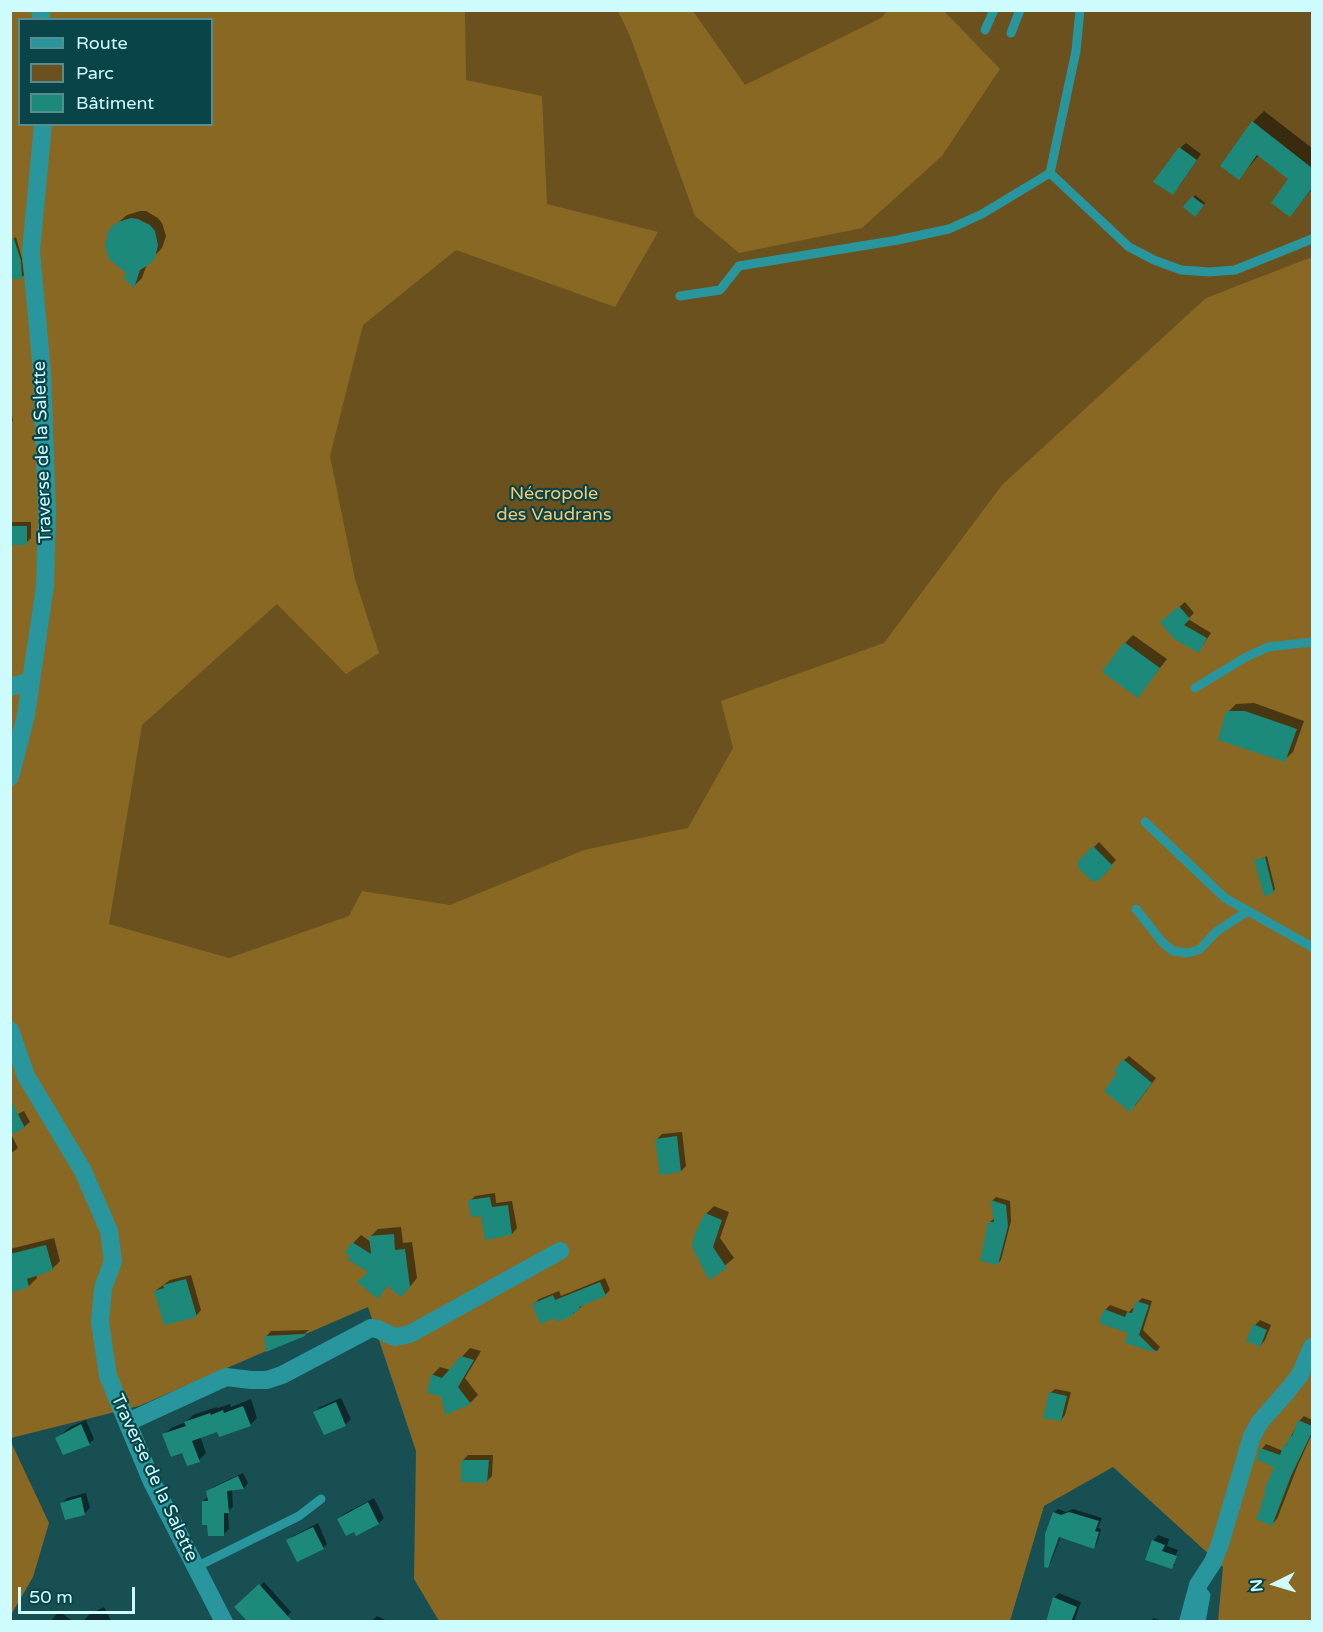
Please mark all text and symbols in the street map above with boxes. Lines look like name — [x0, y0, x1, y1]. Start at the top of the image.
legend — [18, 18, 213, 126]
text: Route — [76, 32, 128, 54]
text: Parc — [76, 62, 114, 84]
text: Bâtiment — [76, 92, 154, 114]
street label: Traverse de la Salette — [29, 361, 57, 543]
park label: Nécropole des Vaudrans — [496, 483, 612, 526]
street label: Traverse de la Salette — [106, 1391, 202, 1565]
north arrow — [1245, 1554, 1305, 1614]
scale bar — [21, 1575, 138, 1613]
text: N — [1247, 1578, 1268, 1593]
text: 50 m — [29, 1586, 73, 1608]

